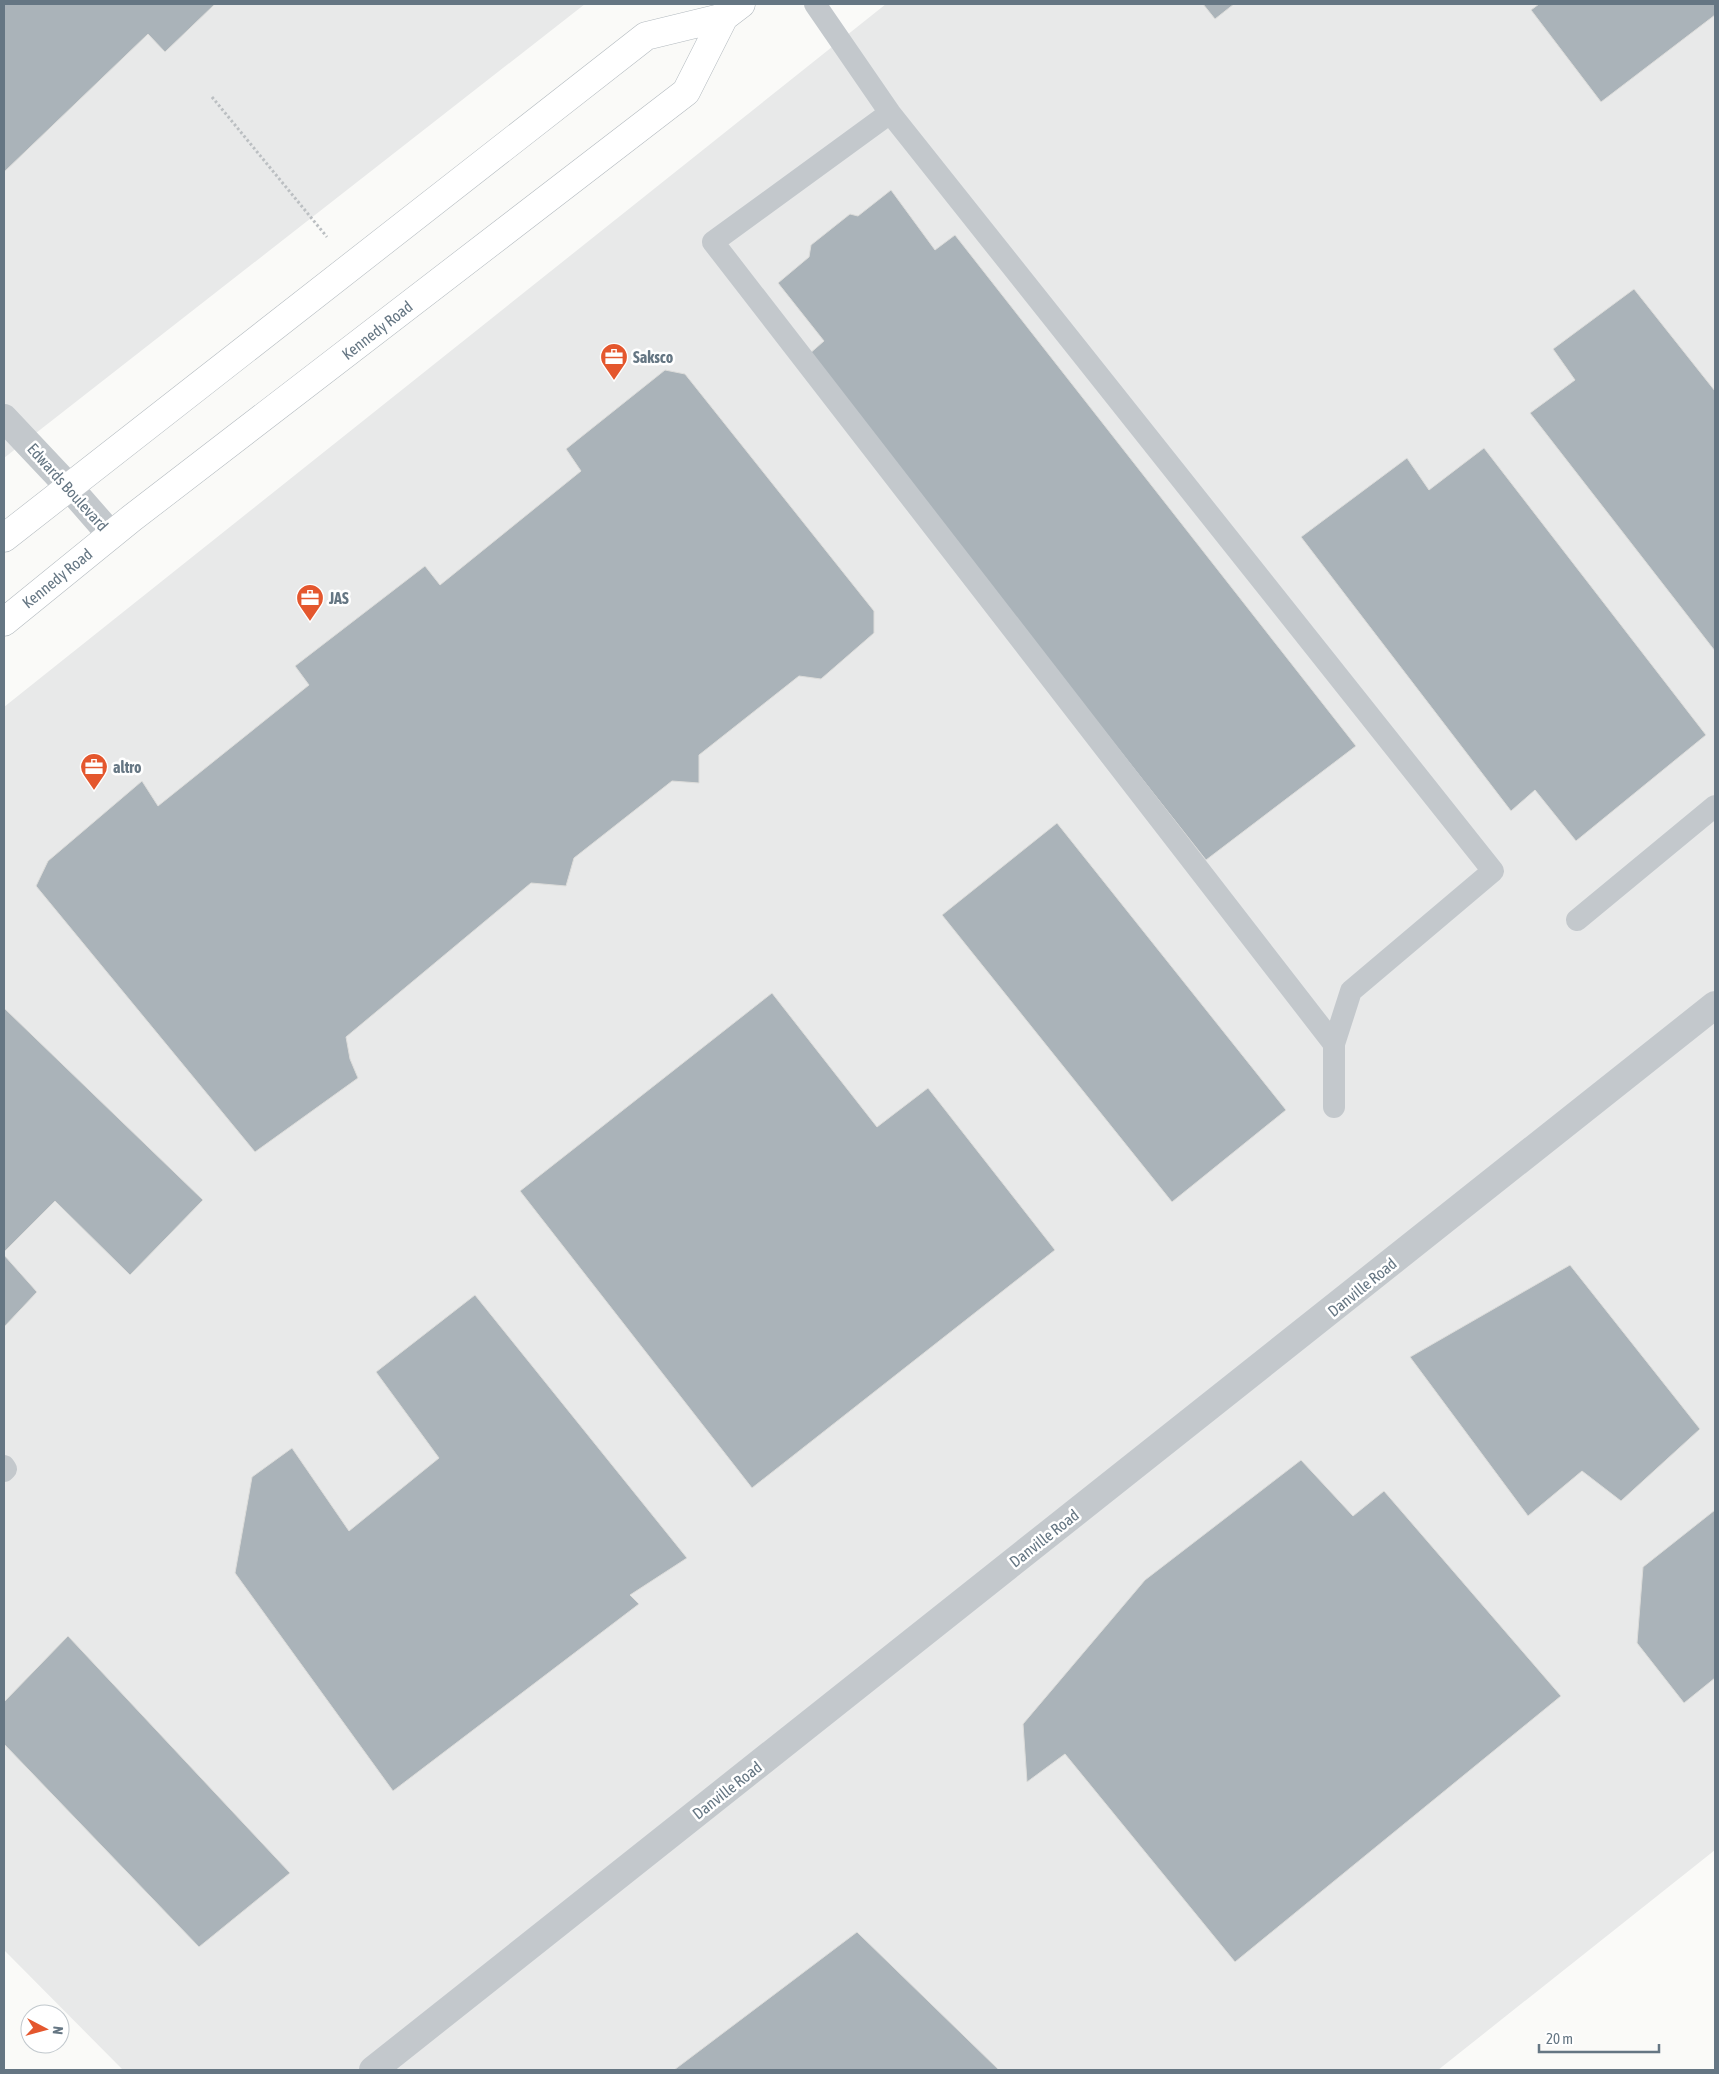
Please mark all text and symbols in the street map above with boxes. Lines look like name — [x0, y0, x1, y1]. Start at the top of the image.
street label: Kennedy Road — [338, 297, 416, 364]
office icon: Saksco — [599, 342, 629, 381]
place label: Saksco — [633, 348, 674, 366]
street label: Edwards Boulevard — [24, 440, 112, 534]
street label: Kennedy Road — [19, 544, 96, 612]
office icon: JAS — [295, 583, 325, 622]
place label: JAS — [328, 589, 349, 607]
office icon: altro — [79, 752, 109, 791]
place label: altro — [113, 758, 142, 776]
street label: Danville Road — [1324, 1254, 1400, 1320]
street label: Danville Road — [1006, 1505, 1082, 1571]
street label: Danville Road — [689, 1757, 765, 1823]
north arrow — [20, 2004, 70, 2054]
scale bar — [1539, 2022, 1659, 2054]
text: N — [50, 2025, 66, 2035]
text: 20 m — [1546, 2030, 1573, 2047]

